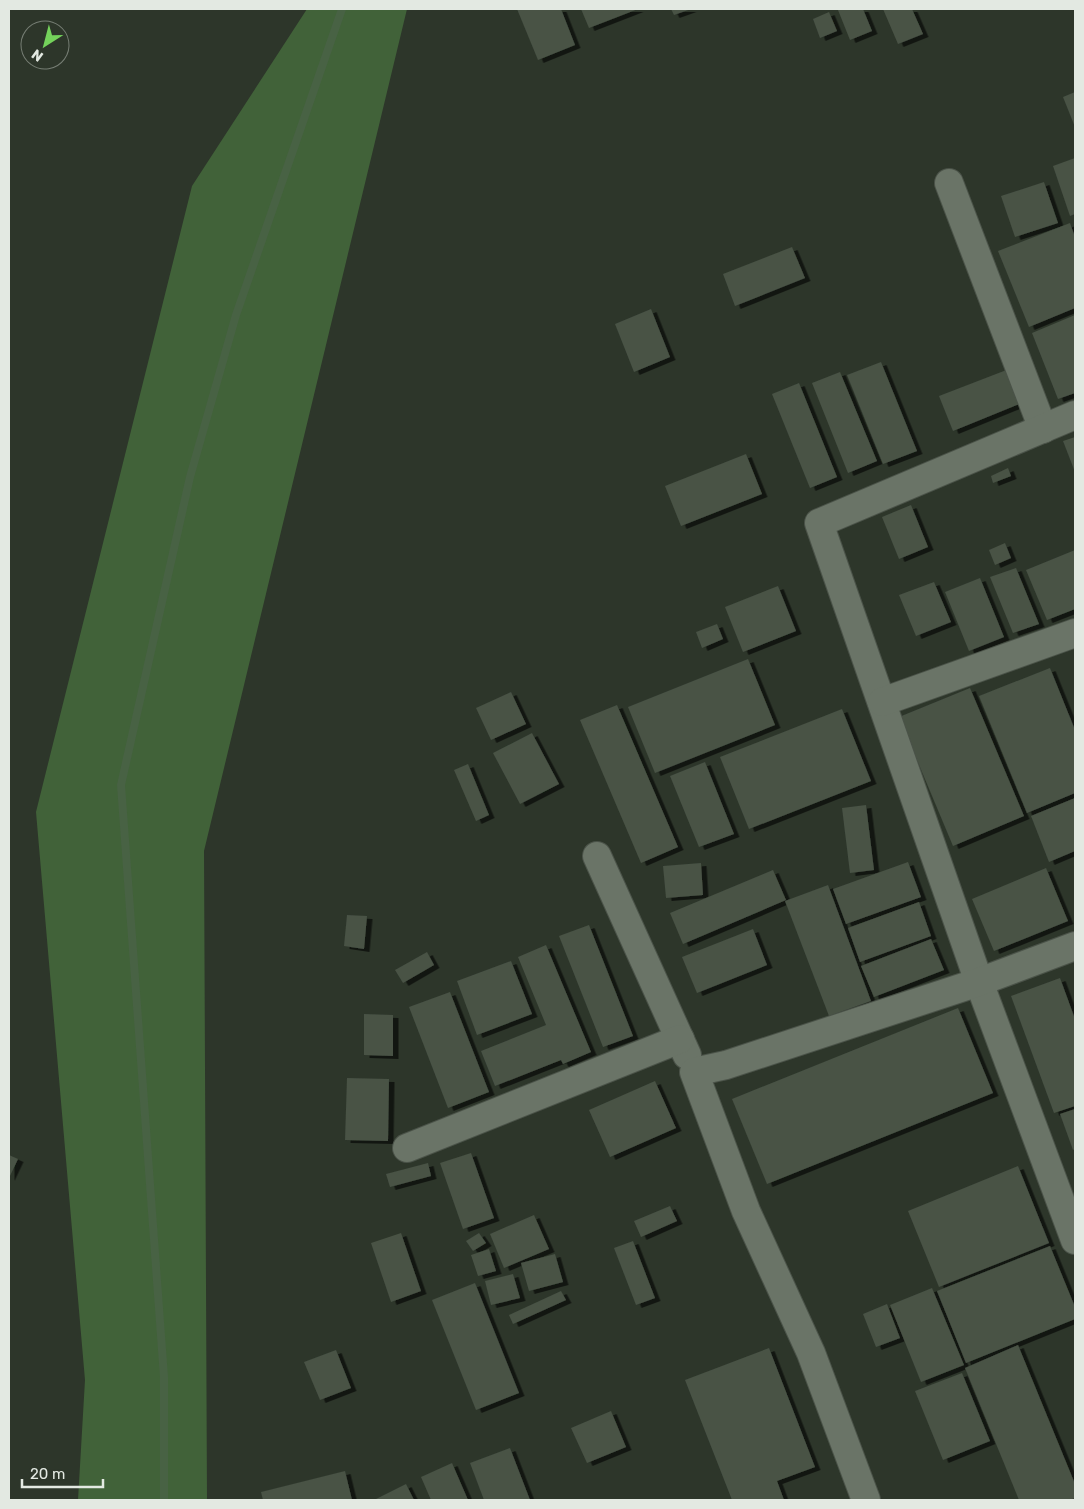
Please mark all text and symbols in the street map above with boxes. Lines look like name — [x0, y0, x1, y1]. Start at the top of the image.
north arrow — [20, 20, 70, 70]
text: N — [29, 45, 47, 65]
scale bar — [22, 1456, 104, 1488]
text: 20 m — [30, 1465, 65, 1483]

